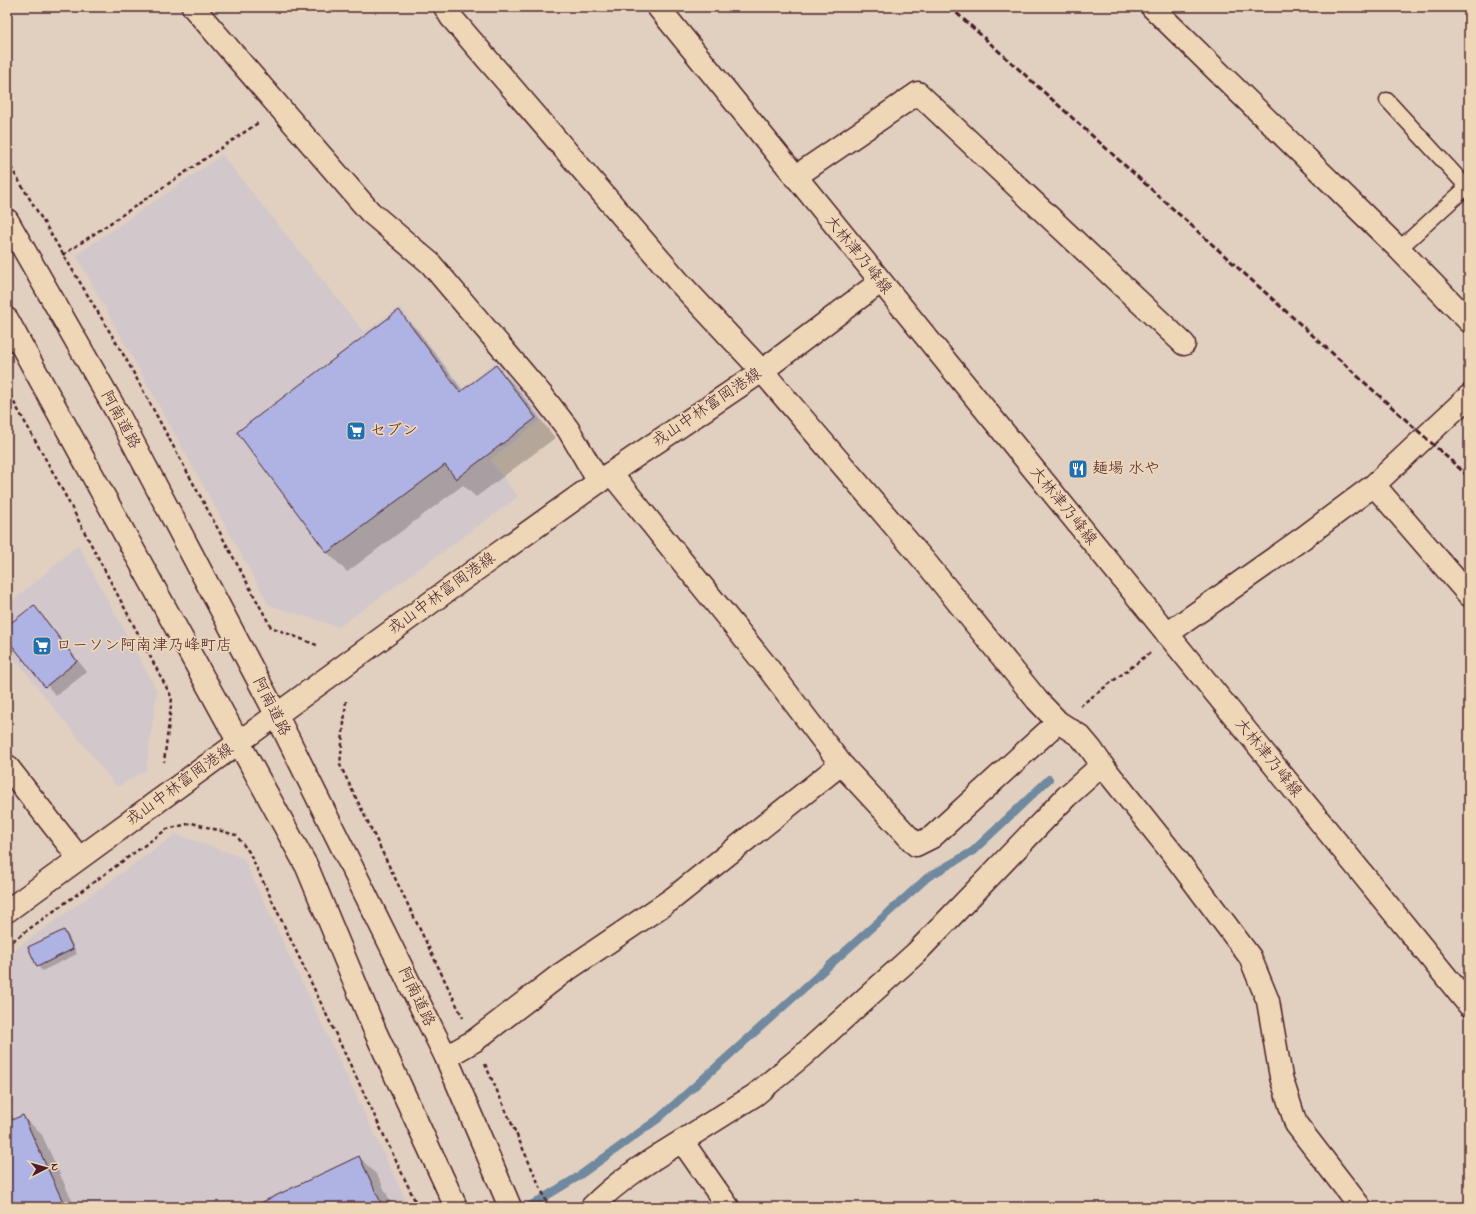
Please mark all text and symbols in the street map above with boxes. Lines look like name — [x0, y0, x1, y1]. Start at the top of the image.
street label: 大林津乃峰線 — [818, 210, 898, 300]
street label: 戎山中林富岡港線 — [647, 362, 767, 454]
street label: 阿南道路 — [94, 386, 146, 454]
place label: セブン — [370, 419, 418, 443]
supermarket icon: セブン — [345, 420, 367, 442]
place label: 麺場 水や — [1092, 457, 1160, 481]
restaurant icon: 麺場 水や — [1067, 458, 1089, 480]
street label: 大林津乃峰線 — [1023, 461, 1103, 551]
street label: 戎山中林富岡港線 — [383, 547, 501, 641]
place label: ローソン阿南津乃峰町店 — [56, 634, 232, 658]
supermarket icon: ローソン阿南津乃峰町店 — [31, 635, 53, 657]
street label: 阿南道路 — [246, 673, 296, 741]
street label: 大林津乃峰線 — [1228, 713, 1308, 803]
street label: 戎山中林富岡港線 — [121, 738, 239, 832]
street label: 阿南道路 — [391, 963, 441, 1031]
north arrow — [26, 1148, 66, 1188]
text: N — [47, 1163, 63, 1172]

